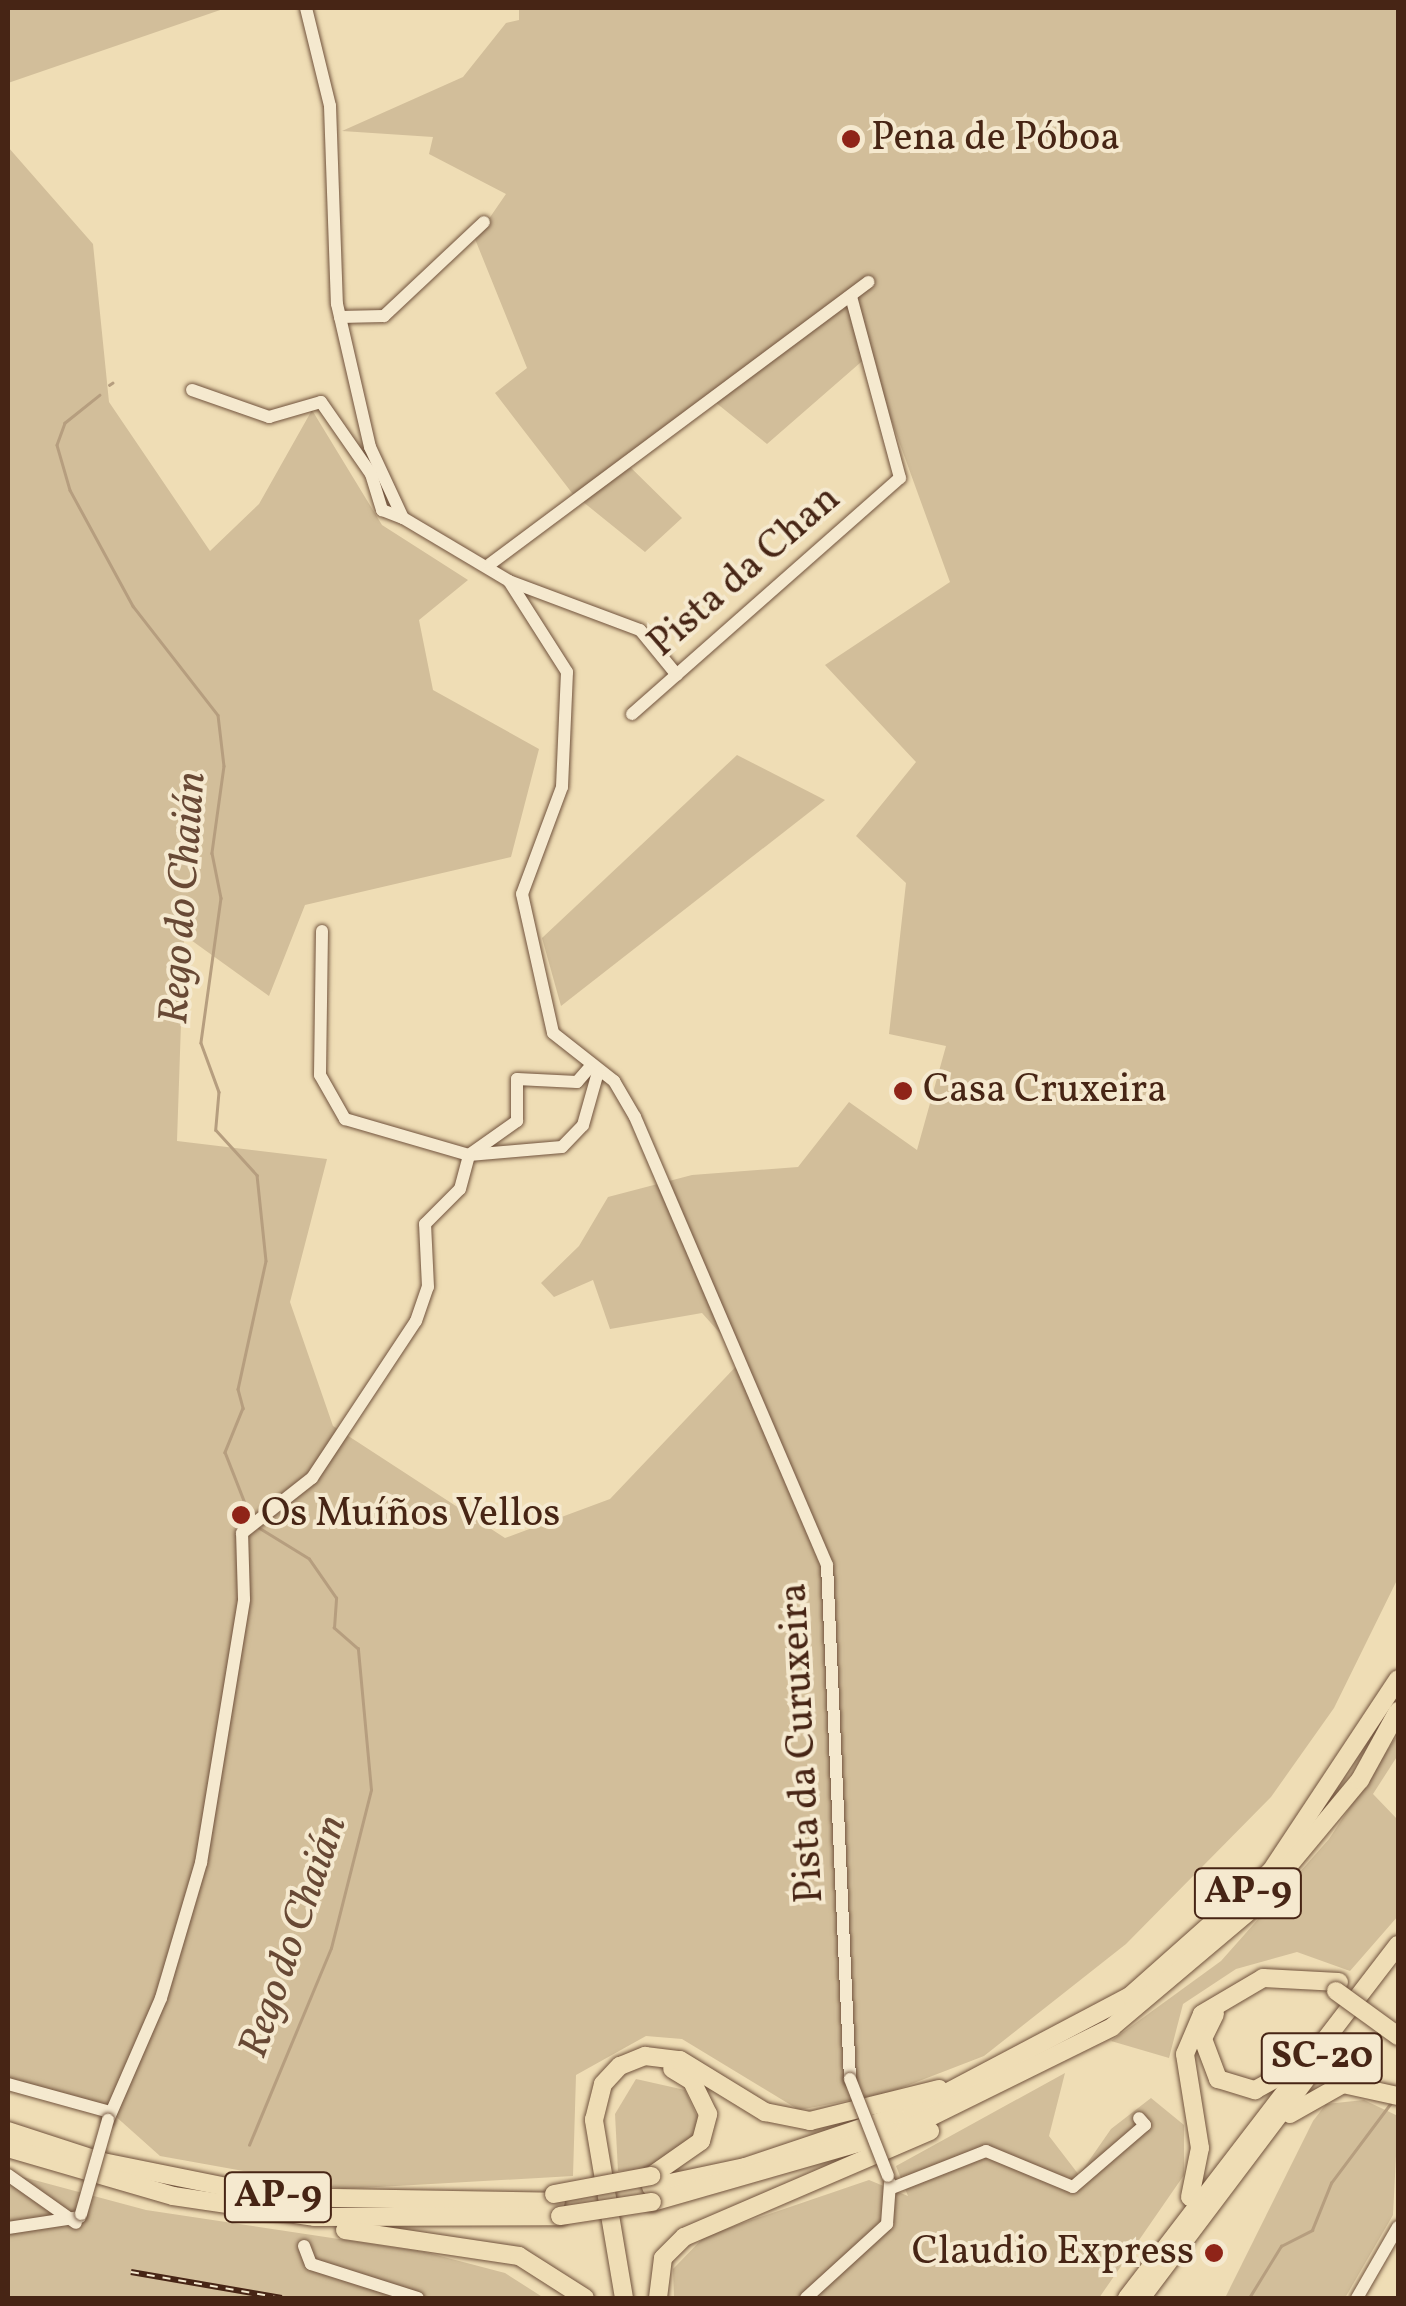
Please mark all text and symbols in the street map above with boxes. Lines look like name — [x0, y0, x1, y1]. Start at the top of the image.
place label: Pena de Póboa — [871, 115, 1120, 163]
marker: Pena de Póboa — [840, 128, 862, 150]
street label: Pista da Chan — [639, 476, 851, 668]
water label: Rego do Chaián — [151, 770, 219, 1026]
place label: Casa Cruxeira — [923, 1067, 1167, 1115]
marker: Casa Cruxeira — [892, 1080, 914, 1102]
place label: Os Muíños Vellos — [261, 1491, 562, 1539]
marker: Os Muíños Vellos — [230, 1504, 252, 1526]
street label: Pista da Curuxeira — [771, 1582, 835, 1904]
water label: Rego do Chaián — [230, 1809, 360, 2065]
road number: AP-9 — [1193, 1860, 1303, 1926]
road number: SC-20 — [1260, 2025, 1384, 2091]
road number: AP-9 — [223, 2164, 333, 2230]
place label: Claudio Express — [912, 2229, 1194, 2277]
marker: Claudio Express — [1203, 2242, 1225, 2264]

